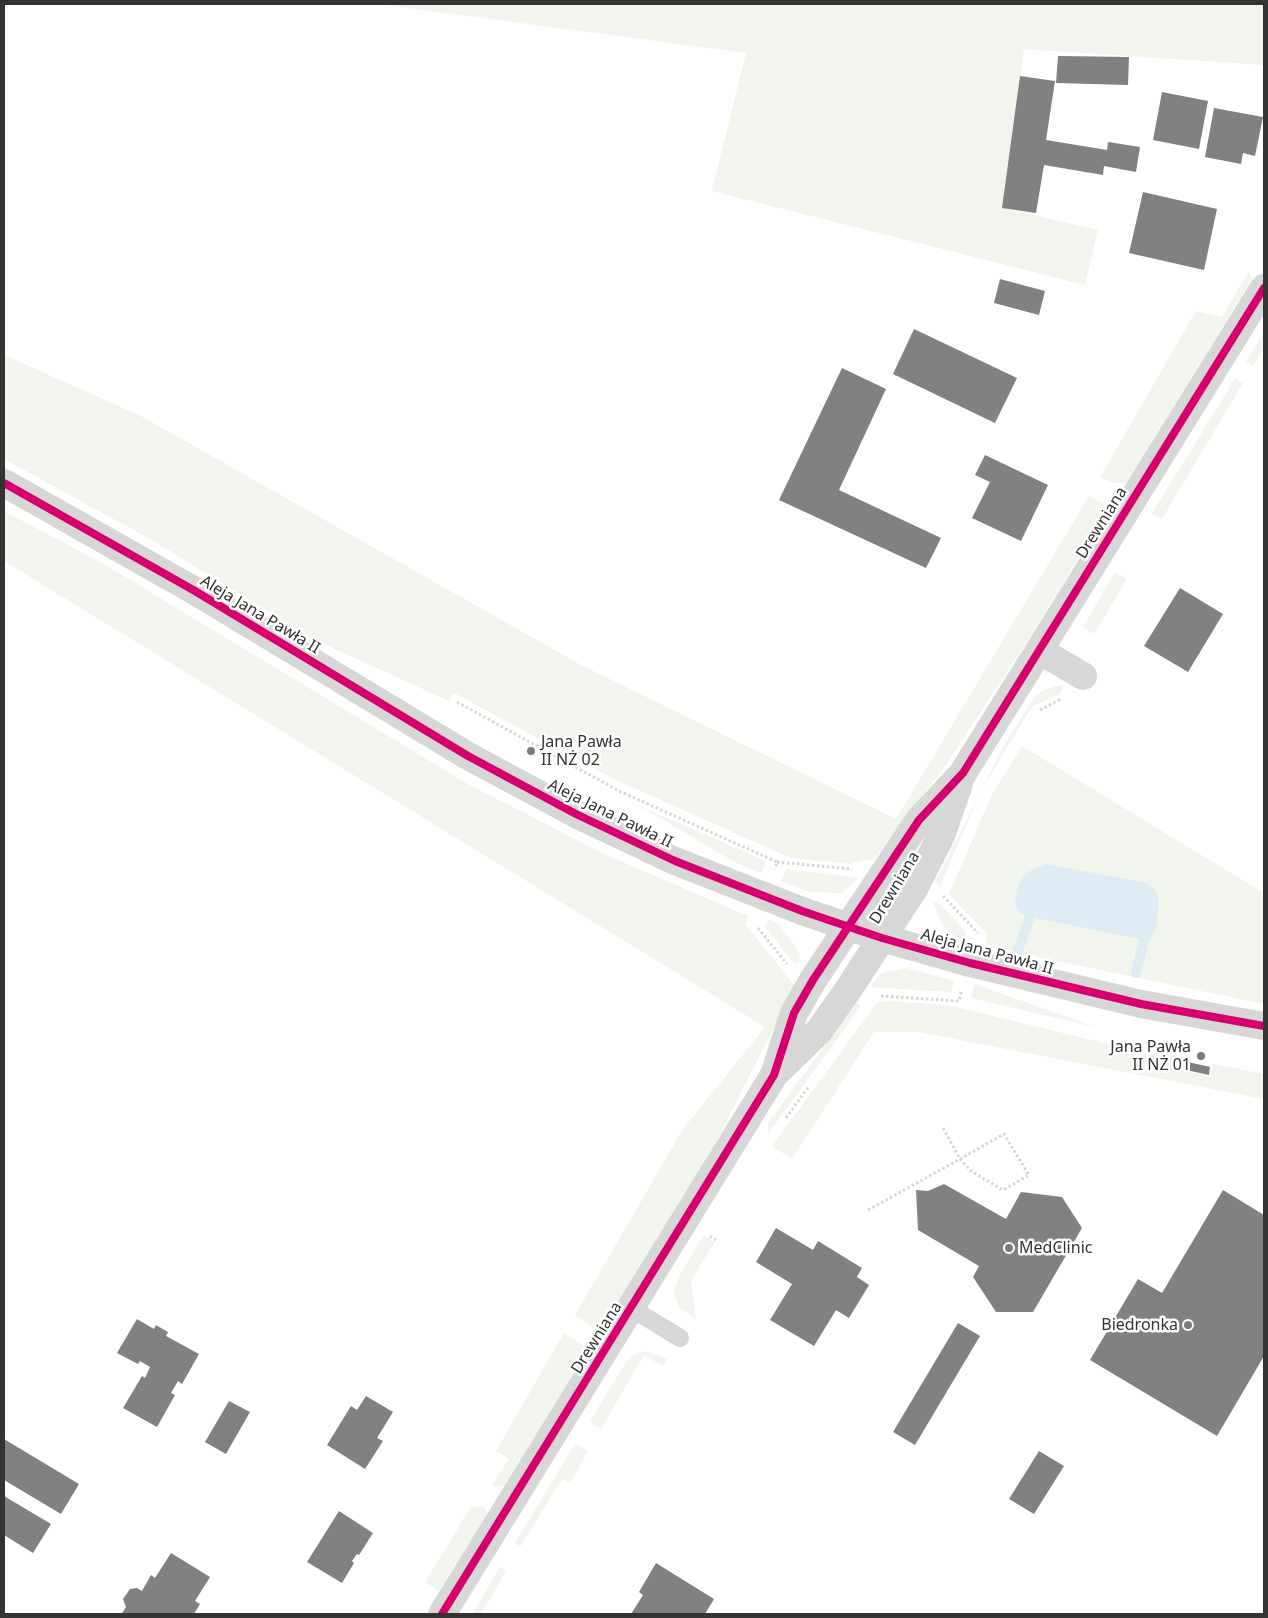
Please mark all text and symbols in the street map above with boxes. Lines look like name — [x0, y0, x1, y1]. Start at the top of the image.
street label: Drewniana — [1072, 484, 1132, 562]
street label: Aleja Jana Pawła II — [197, 572, 323, 658]
place label: Jana Pawła II NŻ 02 — [541, 732, 622, 770]
marker: Jana Pawła II NŻ 02 — [525, 745, 537, 757]
street label: Aleja Jana Pawła II — [545, 775, 675, 853]
street label: Drewniana — [866, 848, 924, 928]
street label: Aleja Jana Pawła II — [919, 925, 1055, 979]
place label: Jana Pawła II NŻ 01 — [1110, 1037, 1191, 1075]
marker: Jana Pawła II NŻ 01 — [1195, 1050, 1207, 1062]
place label: MedClinic — [1019, 1238, 1092, 1258]
marker: MedClinic — [1003, 1242, 1015, 1254]
street label: Drewniana — [567, 1299, 627, 1377]
place label: Biedronka — [1101, 1315, 1178, 1335]
marker: Biedronka — [1182, 1319, 1194, 1331]

